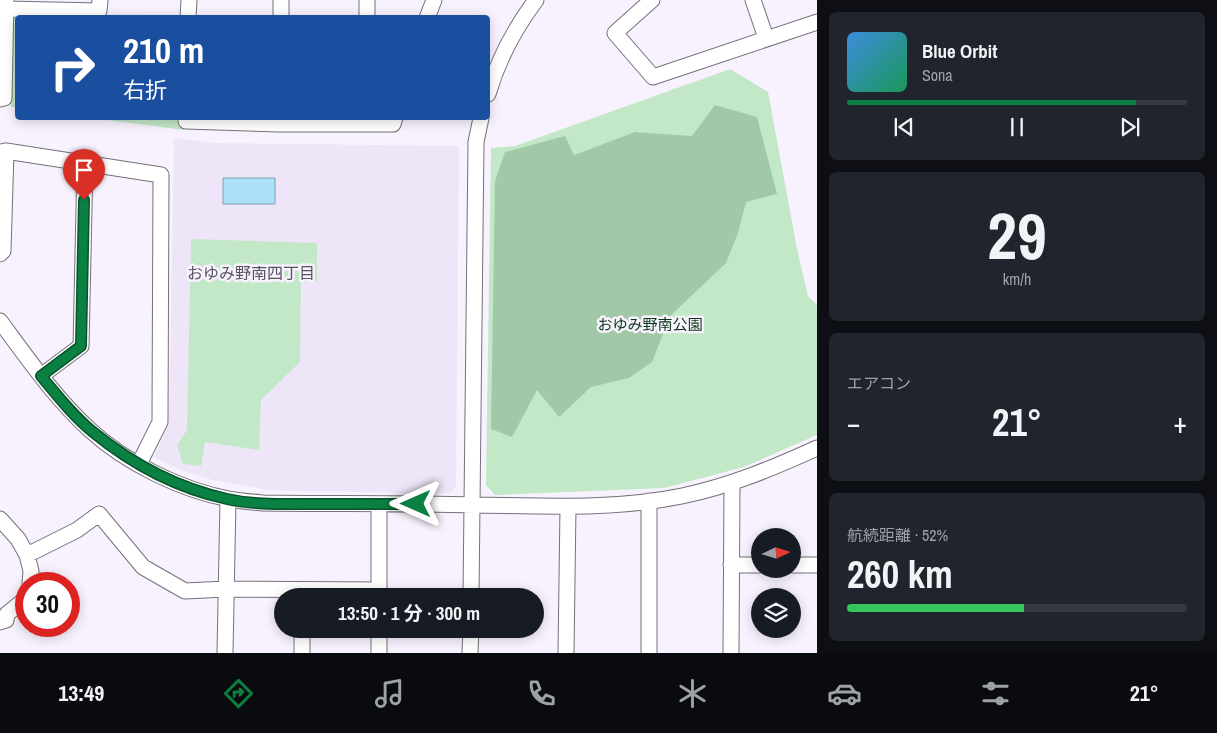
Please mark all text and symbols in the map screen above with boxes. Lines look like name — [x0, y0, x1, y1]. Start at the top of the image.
text: 210 m — [123, 27, 204, 74]
icon: right — [40, 35, 105, 100]
text: Blue Orbit — [922, 38, 997, 64]
text: Sona — [922, 64, 953, 86]
text: 右折 — [123, 75, 167, 105]
icon: previous — [890, 113, 918, 141]
icon: pause — [1003, 113, 1031, 141]
icon: next — [1116, 113, 1144, 141]
pin — [63, 149, 105, 200]
icon: arrive — [70, 156, 98, 184]
text: 29 — [987, 192, 1047, 279]
district label: おゆみ野南四丁目 — [187, 262, 315, 284]
text: km/h — [1003, 268, 1031, 290]
park label: おゆみ野南公園 — [597, 314, 703, 335]
text: エアコン — [847, 372, 911, 394]
text: 21° — [992, 397, 1042, 448]
text: − — [847, 404, 860, 442]
text: + — [1174, 404, 1187, 442]
position arrow — [389, 477, 441, 529]
text: 航続距離 · 52% — [847, 524, 948, 546]
north arrow — [751, 528, 801, 578]
map controls — [751, 528, 801, 638]
text: 260 km — [847, 549, 953, 600]
speed limit sign: 30 — [15, 572, 80, 637]
button: layers — [751, 588, 801, 638]
text: 13:50 · 1 分 · 300 m — [338, 600, 480, 626]
icon: directions — [221, 676, 256, 711]
icon: music — [372, 676, 407, 711]
icon: phone — [524, 676, 559, 711]
icon: climate — [675, 676, 710, 711]
icon: car — [827, 676, 862, 711]
icon: filters — [978, 676, 1013, 711]
text: 13:49 — [58, 678, 104, 708]
text: 21° — [1130, 678, 1159, 708]

